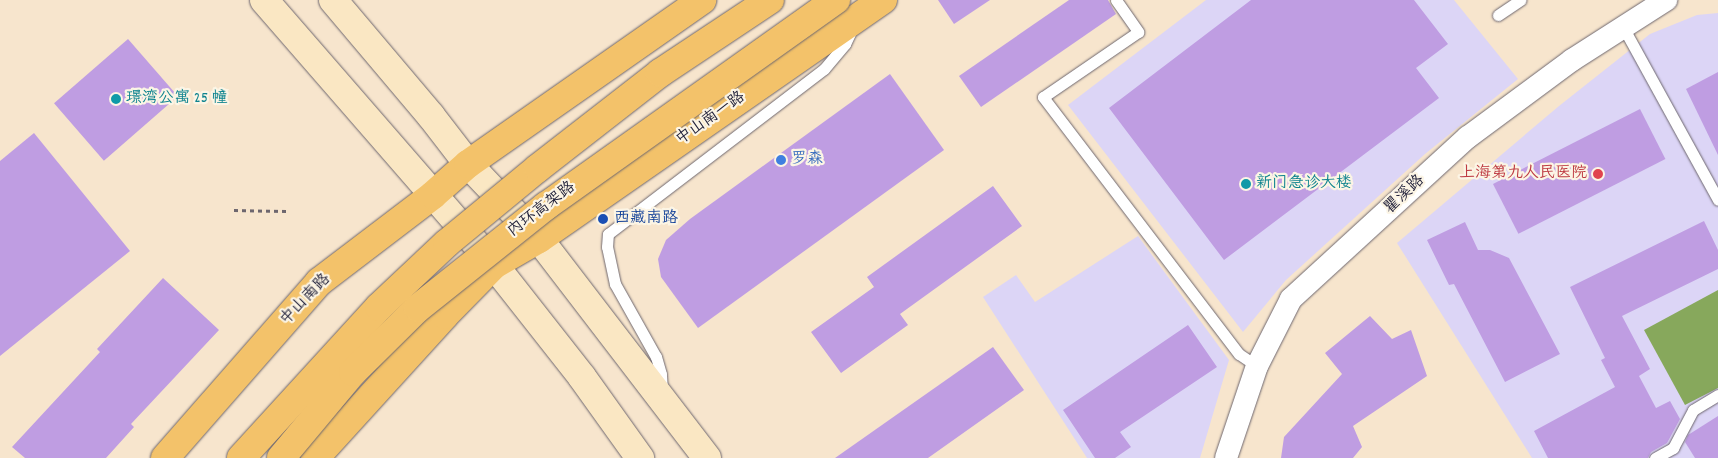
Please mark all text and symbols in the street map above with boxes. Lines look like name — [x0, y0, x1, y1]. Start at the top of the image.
street label: 中山南一路 — [673, 88, 749, 150]
place label: 璟湾公寓 25 幢 — [126, 89, 228, 109]
marker: 璟湾公寓 25 幢 — [110, 93, 122, 105]
place label: 罗森 — [791, 150, 823, 170]
marker: 罗森 — [775, 154, 787, 166]
place label: 上海第九人民医院 — [1459, 164, 1587, 184]
marker: 上海第九人民医院 — [1591, 167, 1605, 181]
street label: 瞿溪路 — [1381, 172, 1429, 218]
place label: 新门急诊大楼 — [1256, 174, 1352, 194]
street label: 内环高架路 — [504, 178, 580, 242]
marker: 新门急诊大楼 — [1240, 178, 1252, 190]
place label: 西藏南路 — [614, 209, 678, 229]
marker: 西藏南路 — [596, 212, 610, 226]
street label: 中山南路 — [277, 270, 335, 330]

